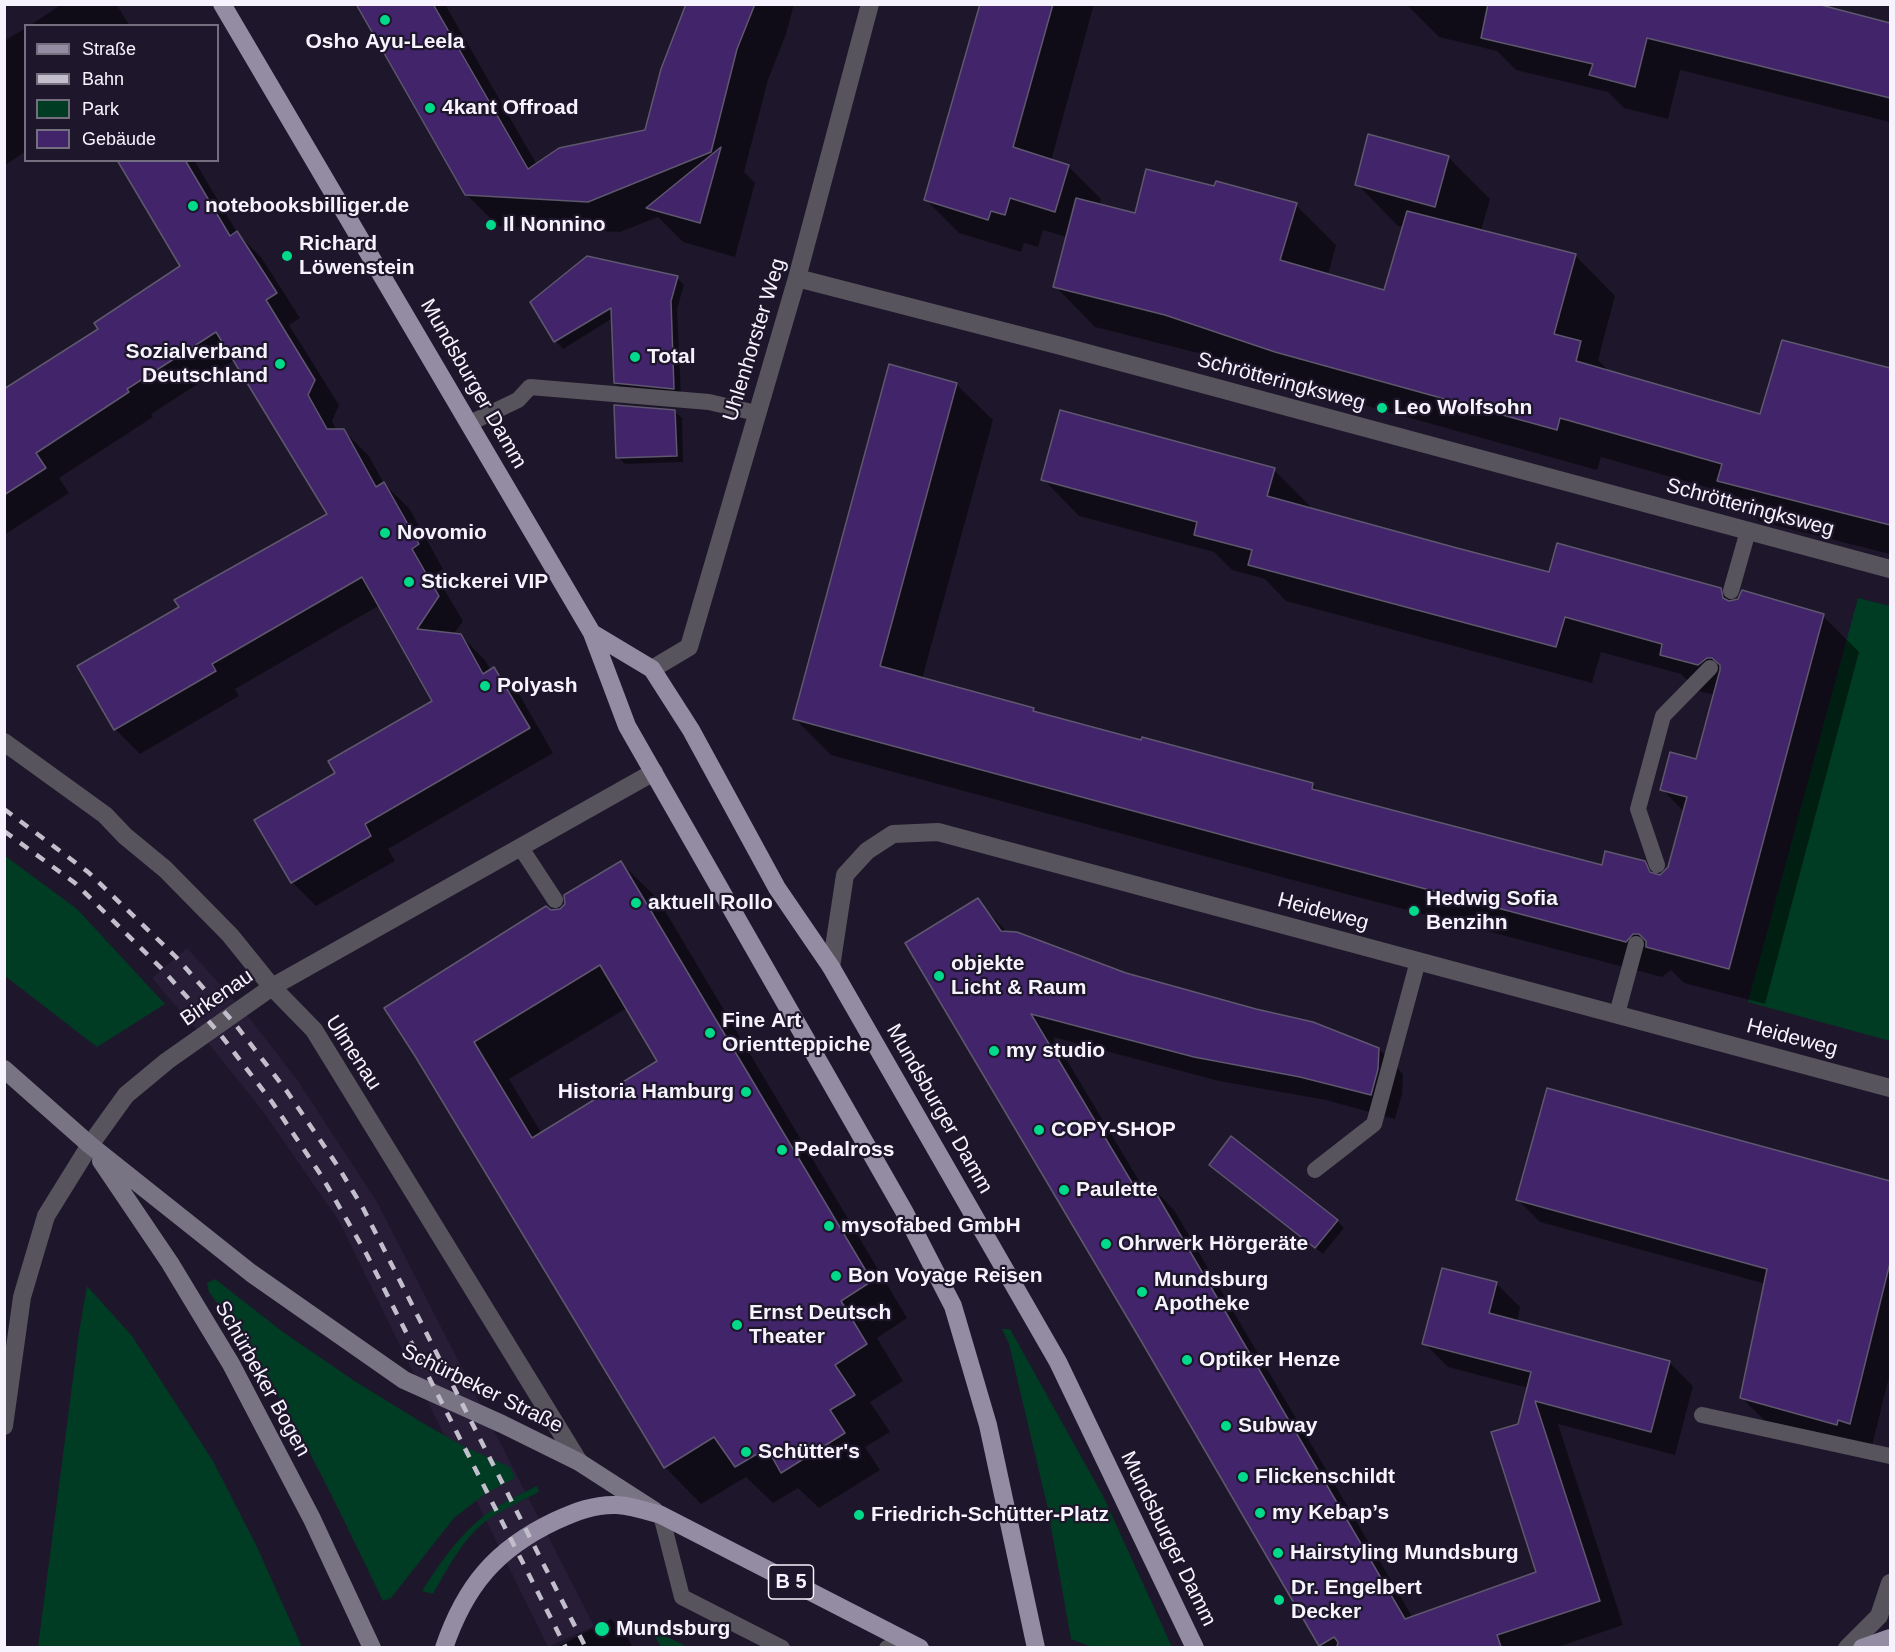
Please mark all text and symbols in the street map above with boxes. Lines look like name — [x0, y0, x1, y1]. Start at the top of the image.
marker: Osho Ayu-Leela — [378, 13, 392, 27]
legend — [24, 24, 219, 162]
place label: Osho Ayu-Leela — [305, 29, 465, 55]
text: Straße — [82, 39, 136, 59]
text: Bahn — [82, 69, 124, 89]
place label: 4kant Offroad — [442, 95, 579, 121]
text: Park — [82, 99, 119, 119]
marker: 4kant Offroad — [423, 101, 437, 115]
text: Gebäude — [82, 129, 156, 149]
place label: notebooksbilliger.de — [205, 193, 409, 219]
marker: notebooksbilliger.de — [186, 199, 200, 213]
place label: Il Nonnino — [503, 212, 606, 238]
marker: Il Nonnino — [484, 218, 498, 232]
place label: Richard Löwenstein — [299, 231, 415, 281]
marker: Richard Löwenstein — [280, 249, 294, 263]
street label: Uhlenhorster Weg — [718, 256, 792, 424]
street label: Mundsburger Damm — [414, 295, 532, 473]
place label: Sozialverband Deutschland — [126, 339, 268, 389]
place label: Total — [647, 344, 696, 370]
street label: Schrötteringksweg — [1194, 347, 1368, 417]
marker: Total — [628, 350, 642, 364]
marker: Sozialverband Deutschland — [273, 357, 287, 371]
place label: Leo Wolfsohn — [1394, 395, 1532, 421]
marker: Leo Wolfsohn — [1375, 401, 1389, 415]
street label: Schrötteringksweg — [1663, 473, 1837, 543]
place label: Novomio — [397, 520, 487, 546]
marker: Novomio — [378, 526, 392, 540]
place label: Stickerei VIP — [421, 569, 548, 595]
marker: Stickerei VIP — [402, 575, 416, 589]
place label: Polyash — [497, 673, 578, 699]
marker: Polyash — [478, 679, 492, 693]
place label: Hedwig Sofia Benzihn — [1426, 886, 1558, 936]
street label: Heideweg — [1275, 888, 1371, 936]
place label: aktuell Rollo — [648, 890, 773, 916]
marker: aktuell Rollo — [629, 896, 643, 910]
marker: Hedwig Sofia Benzihn — [1407, 904, 1421, 918]
place label: objekte Licht & Raum — [951, 951, 1086, 1001]
street label: Birkenau — [176, 964, 258, 1032]
marker: objekte Licht & Raum — [932, 969, 946, 983]
place label: Fine Art Orientteppiche — [722, 1008, 870, 1058]
street label: Ulmenau — [320, 1011, 386, 1095]
street label: Heideweg — [1744, 1014, 1840, 1062]
street label: Mundsburger Damm — [880, 1020, 998, 1198]
marker: Fine Art Orientteppiche — [703, 1026, 717, 1040]
place label: my studio — [1006, 1038, 1105, 1064]
marker: my studio — [987, 1044, 1001, 1058]
place label: Historia Hamburg — [558, 1079, 734, 1105]
marker: Historia Hamburg — [739, 1085, 753, 1099]
place label: COPY-SHOP — [1051, 1117, 1176, 1143]
marker: COPY-SHOP — [1032, 1123, 1046, 1137]
place label: Pedalross — [794, 1137, 894, 1163]
marker: Pedalross — [775, 1143, 789, 1157]
place label: Paulette — [1076, 1177, 1158, 1203]
marker: Paulette — [1057, 1183, 1071, 1197]
place label: mysofabed GmbH — [841, 1213, 1021, 1239]
marker: mysofabed GmbH — [822, 1219, 836, 1233]
place label: Ohrwerk Hörgeräte — [1118, 1231, 1308, 1257]
marker: Ohrwerk Hörgeräte — [1099, 1237, 1113, 1251]
place label: Bon Voyage Reisen — [848, 1263, 1042, 1289]
place label: Mundsburg Apotheke — [1154, 1267, 1268, 1317]
marker: Bon Voyage Reisen — [829, 1269, 843, 1283]
marker: Mundsburg Apotheke — [1135, 1285, 1149, 1299]
street label: Schürbeker Bogen — [209, 1297, 315, 1461]
place label: Ernst Deutsch Theater — [749, 1300, 891, 1350]
marker: Ernst Deutsch Theater — [730, 1318, 744, 1332]
street label: Schürbeker Straße — [397, 1339, 567, 1439]
place label: Optiker Henze — [1199, 1347, 1340, 1373]
marker: Optiker Henze — [1180, 1353, 1194, 1367]
place label: Subway — [1238, 1413, 1317, 1439]
marker: Subway — [1219, 1419, 1233, 1433]
place label: Schütter's — [758, 1439, 860, 1465]
marker: Schütter's — [739, 1445, 753, 1459]
street label: Mundsburger Damm — [1115, 1447, 1221, 1631]
place label: Flickenschildt — [1255, 1464, 1395, 1490]
marker: Flickenschildt — [1236, 1470, 1250, 1484]
place label: my Kebap’s — [1272, 1500, 1389, 1526]
place label: Friedrich-Schütter-Platz — [871, 1502, 1109, 1528]
marker: my Kebap’s — [1253, 1506, 1267, 1520]
marker: Friedrich-Schütter-Platz — [852, 1508, 866, 1522]
place label: Hairstyling Mundsburg — [1290, 1540, 1519, 1566]
marker: Hairstyling Mundsburg — [1271, 1546, 1285, 1560]
road number: B 5 — [768, 1565, 814, 1599]
place label: Dr. Engelbert Decker — [1291, 1575, 1422, 1625]
marker: Dr. Engelbert Decker — [1272, 1593, 1286, 1607]
place label: Mundsburg — [616, 1616, 730, 1642]
marker: Mundsburg — [593, 1620, 611, 1638]

